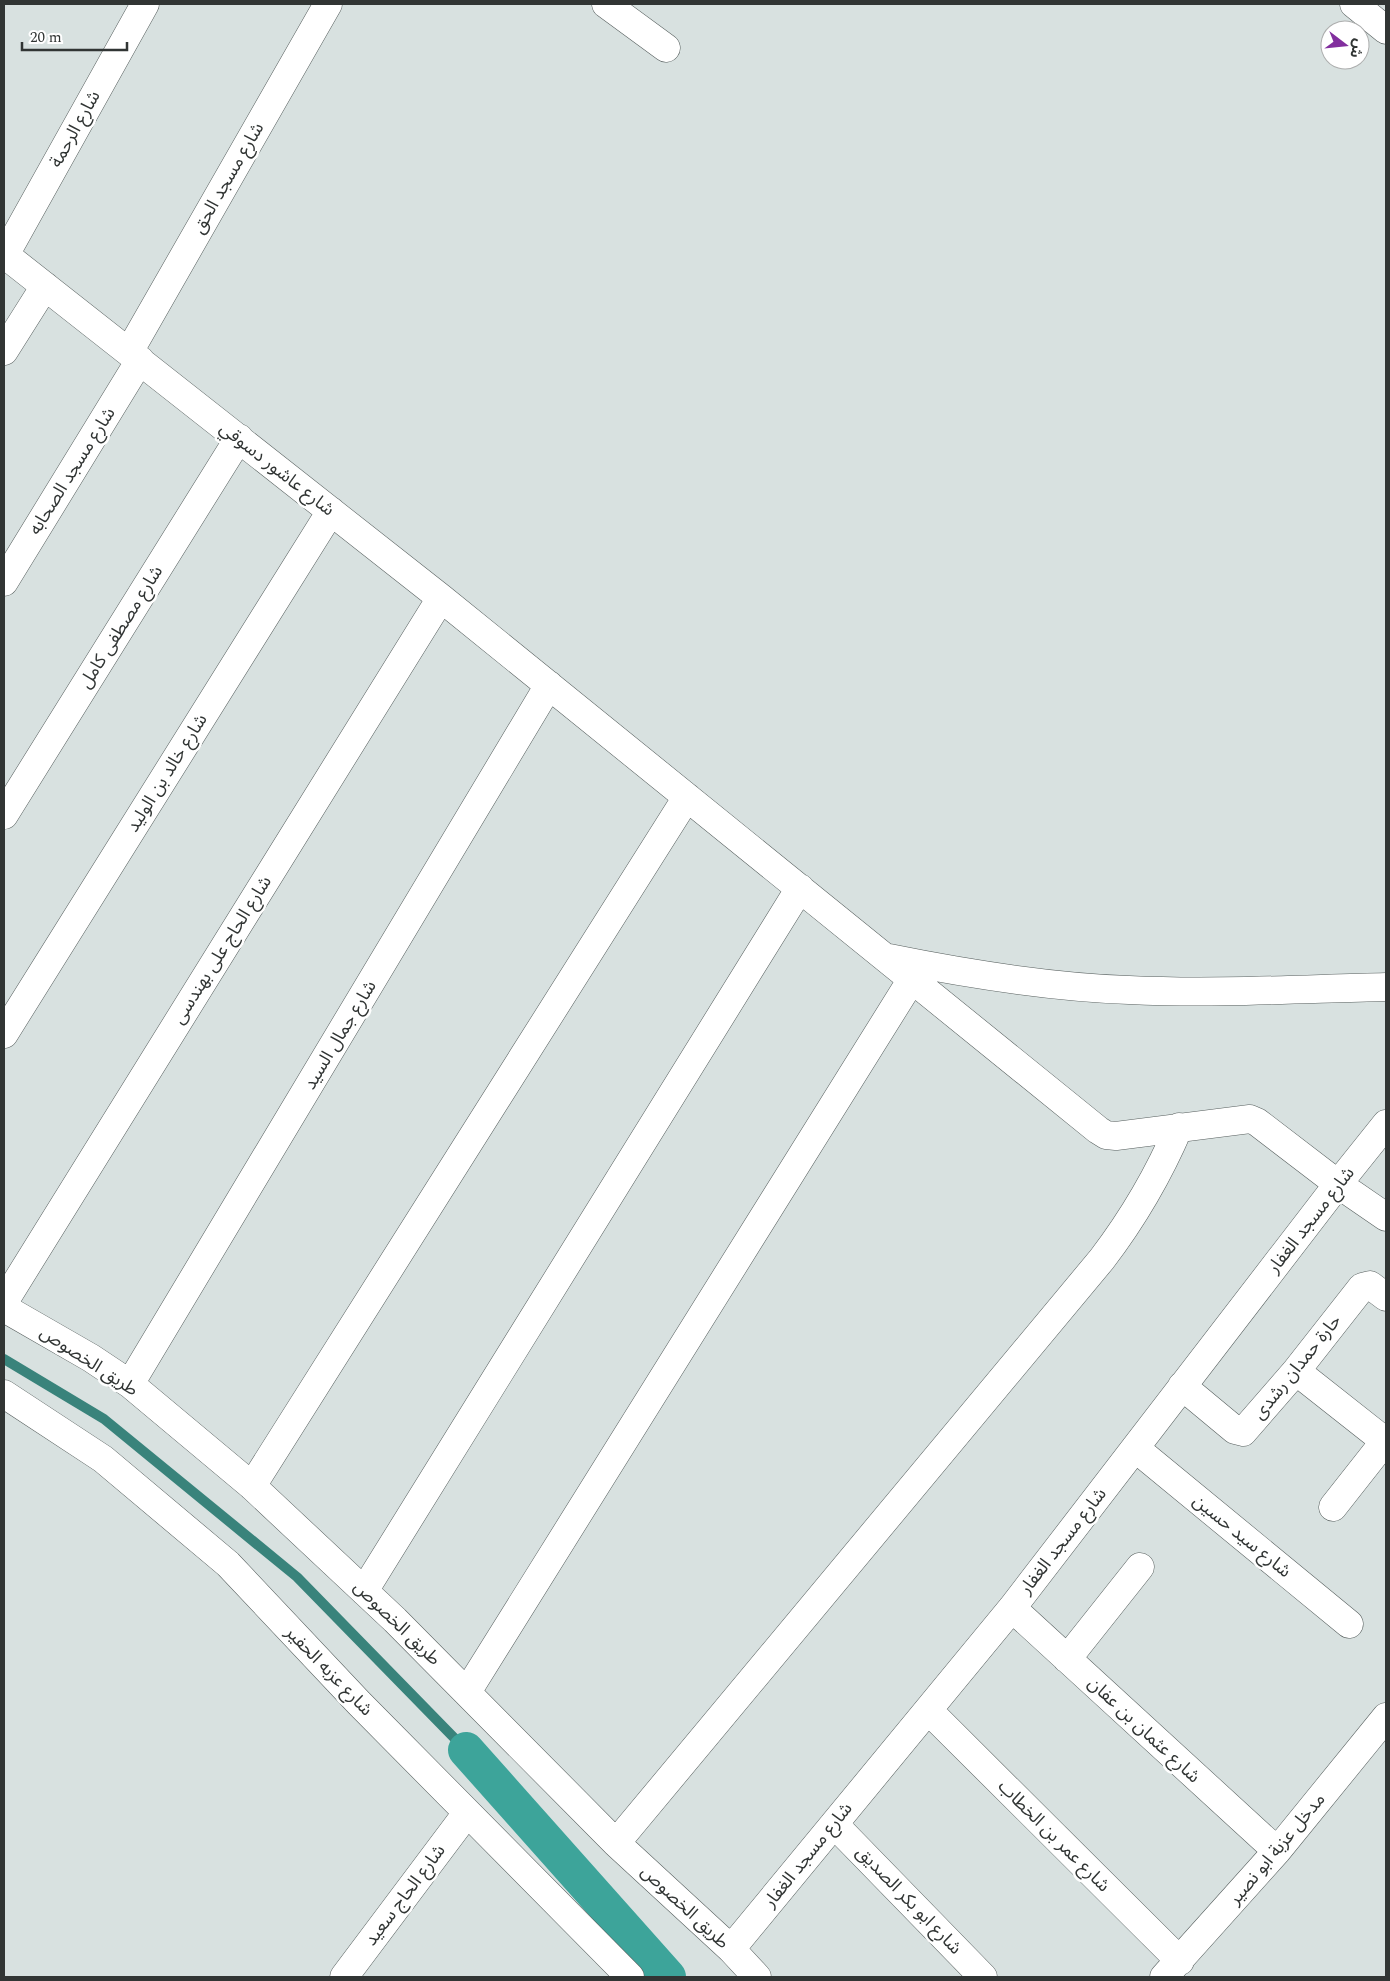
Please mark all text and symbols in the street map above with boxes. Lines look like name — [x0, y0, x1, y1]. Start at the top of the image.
scale bar — [22, 20, 128, 52]
north arrow — [1320, 20, 1370, 70]
text: 20 m — [30, 26, 62, 49]
text: ش — [1344, 36, 1370, 61]
street label: شارع الرحمة — [43, 85, 107, 173]
street label: شارع مسجد الحق — [185, 117, 271, 239]
street label: شارع مسجد الصحابه — [22, 402, 122, 540]
street label: شارع عاشور دسوقي — [213, 415, 341, 523]
street label: شارع مصطفى كامل — [72, 560, 170, 694]
street label: شارع خالد بن الوليد — [120, 709, 214, 837]
street label: شارع الحاج على بهندسى — [165, 871, 279, 1029]
street label: شارع جمال السيد — [297, 975, 383, 1095]
street label: شارع مسجد الغفار — [1260, 1161, 1361, 1280]
street label: حارة حمدان رشدى — [1246, 1309, 1348, 1425]
street label: طريق الخصوص — [34, 1319, 144, 1403]
street label: شارع مسجد الغفار — [1012, 1482, 1113, 1601]
street label: شارع سيد حسين — [1187, 1488, 1297, 1584]
street label: طريق الخصوص — [347, 1574, 447, 1672]
street label: شارع عزبه الحفير — [278, 1619, 379, 1722]
street label: شارع عثمان بن عفان — [1081, 1670, 1207, 1790]
street label: شارع عمر بن الخطاب — [992, 1774, 1116, 1898]
street label: مدخل عزبة ابو نصير — [1221, 1787, 1332, 1912]
street label: شارع مسجد الغفار — [756, 1796, 859, 1914]
street label: شارع الحاج سعيد — [358, 1839, 452, 1951]
street label: شارع ابو بكر الصديق — [850, 1839, 968, 1961]
street label: طريق الخصوص — [635, 1859, 735, 1955]

